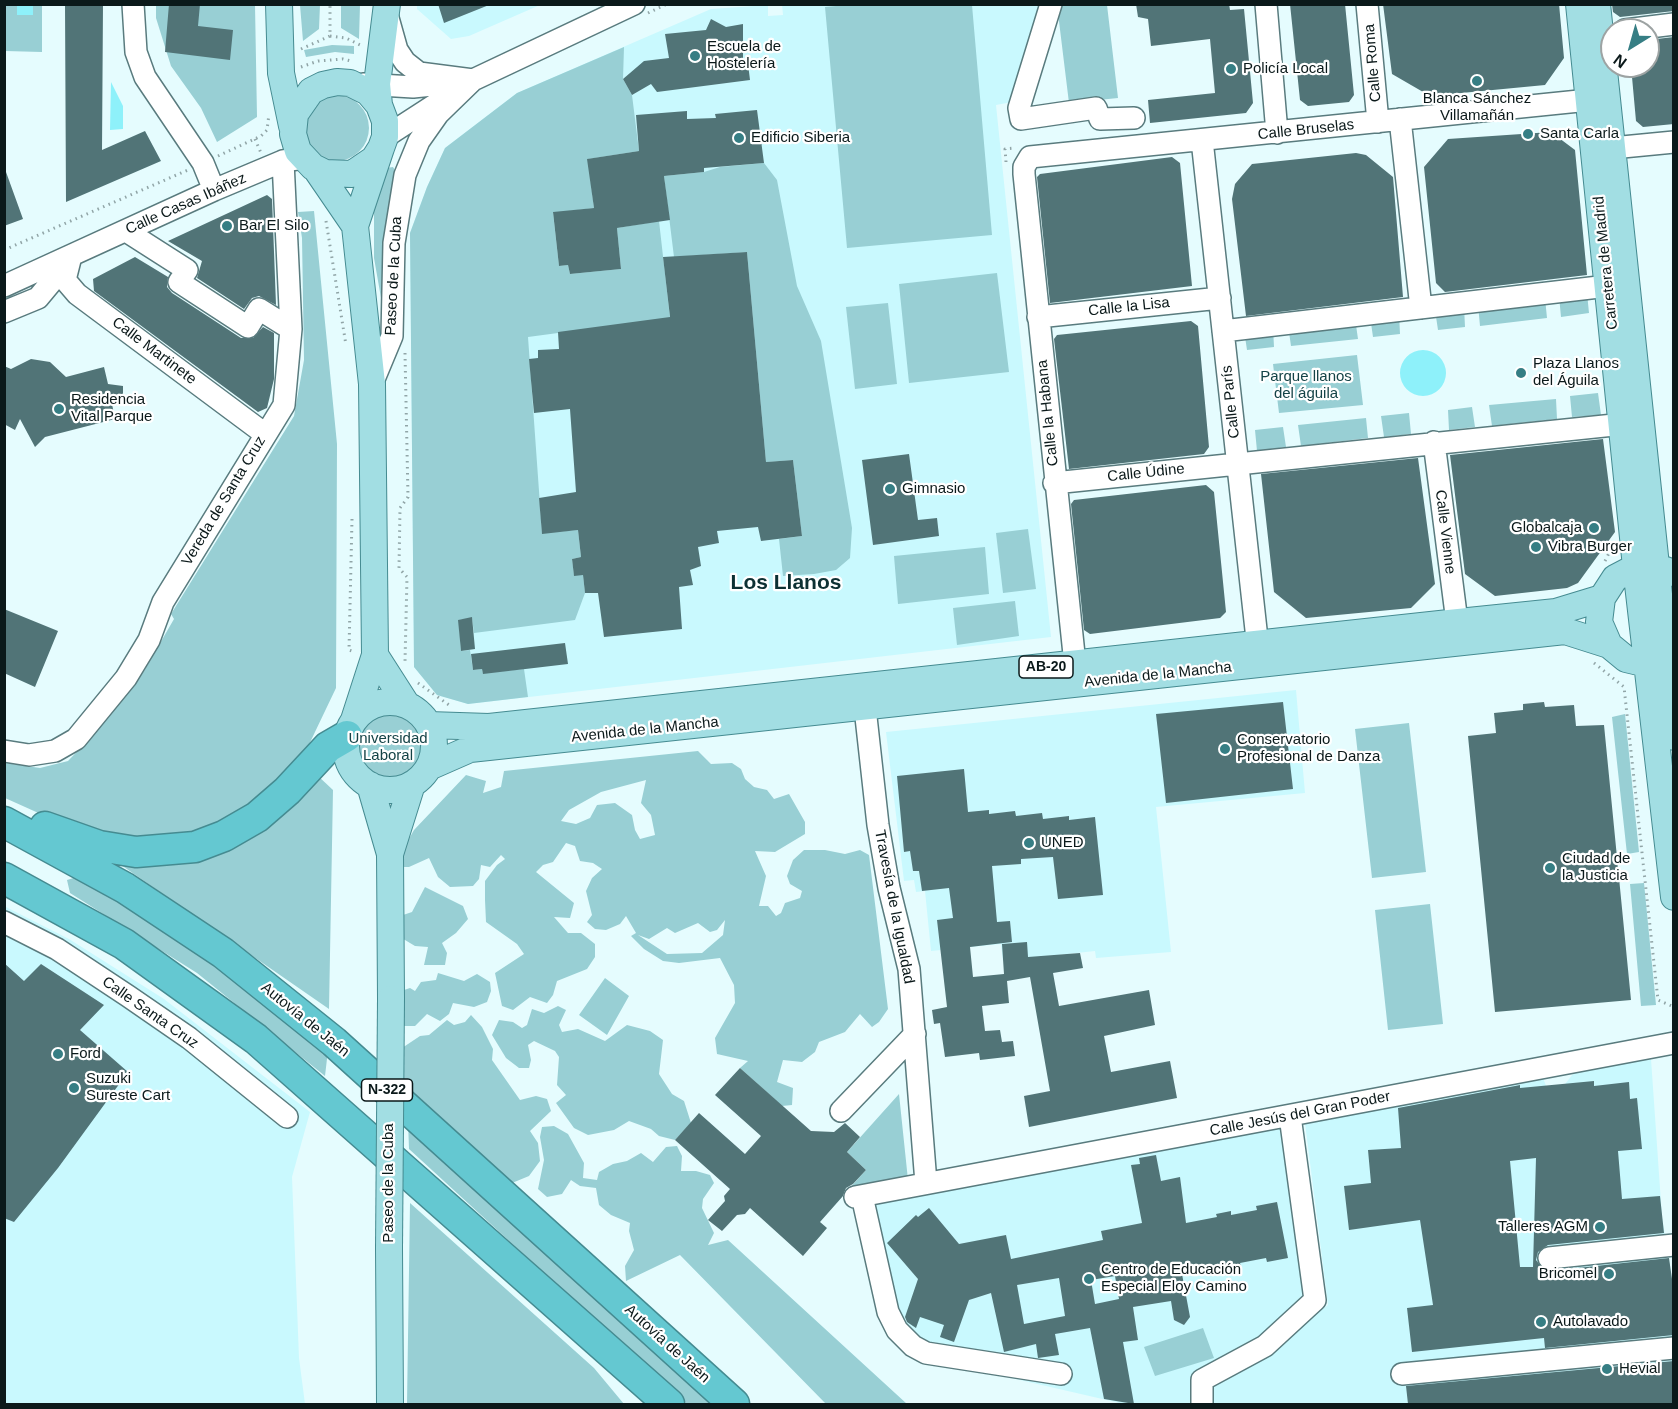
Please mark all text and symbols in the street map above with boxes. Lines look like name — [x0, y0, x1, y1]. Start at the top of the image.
north arrow — [1600, 18, 1660, 78]
street label: Calle Roma — [1361, 23, 1385, 103]
place label: Escuela de Hostelería — [707, 38, 781, 73]
marker: Escuela de Hostelería — [688, 49, 702, 63]
text: N — [1610, 51, 1630, 71]
place label: Policía Local — [1243, 60, 1328, 78]
marker: Policía Local — [1224, 62, 1238, 76]
marker: Blanca Sánchez Villamañán — [1470, 74, 1484, 88]
place label: Blanca Sánchez Villamañán — [1423, 90, 1531, 125]
street label: Calle Bruselas — [1257, 116, 1355, 144]
place label: Santa Carla — [1540, 125, 1619, 143]
marker: Santa Carla — [1521, 127, 1535, 141]
place label: Edificio Siberia — [751, 129, 850, 147]
marker: Edificio Siberia — [732, 131, 746, 145]
street label: Calle Casas Ibáñez — [123, 169, 249, 239]
street label: Carretera de Madrid — [1590, 195, 1622, 331]
street label: Paseo de la Cuba — [382, 216, 406, 336]
place label: Bar El Silo — [239, 217, 309, 235]
marker: Bar El Silo — [220, 219, 234, 233]
street label: Calle la Lisa — [1087, 294, 1171, 320]
street label: Calle Martinete — [108, 313, 200, 389]
place label: Plaza Llanos del Águila — [1533, 355, 1619, 390]
street label: Calle la Habana — [1033, 359, 1063, 467]
street label: Calle París — [1218, 365, 1244, 439]
marker: Plaza Llanos del Águila — [1514, 366, 1528, 380]
park label: Parque llanos del águila — [1260, 368, 1352, 403]
place label: Residencia Vital Parque — [71, 391, 152, 426]
marker: Residencia Vital Parque — [52, 402, 66, 416]
street label: Vereda de Santa Cruz — [178, 433, 270, 569]
street label: Calle Údine — [1107, 460, 1185, 486]
place label: Gimnasio — [902, 480, 965, 498]
marker: Gimnasio — [883, 482, 897, 496]
street label: Calle Vienne — [1431, 489, 1459, 575]
place label: Globalcaja — [1511, 519, 1582, 537]
marker: Globalcaja — [1587, 521, 1601, 535]
place label: Vibra Burger — [1548, 538, 1632, 556]
marker: Vibra Burger — [1529, 540, 1543, 554]
district label: Los Llanos — [731, 570, 841, 596]
road number: AB-20 — [1019, 656, 1073, 678]
street label: Avenida de la Mancha — [1083, 658, 1233, 692]
street label: Avenida de la Mancha — [570, 713, 720, 747]
park label: Universidad Laboral — [348, 730, 428, 765]
place label: Conservatorio Profesional de Danza — [1237, 731, 1380, 766]
marker: Conservatorio Profesional de Danza — [1218, 742, 1232, 756]
street label: Travesía de la Igualdad — [870, 829, 918, 985]
place label: UNED — [1041, 834, 1084, 852]
marker: UNED — [1022, 836, 1036, 850]
place label: Ciudad de la Justicia — [1562, 850, 1630, 885]
marker: Ciudad de la Justicia — [1543, 861, 1557, 875]
street label: Calle Santa Cruz — [98, 973, 202, 1053]
street label: Autovía de Jaén — [257, 979, 353, 1061]
place label: Ford — [70, 1045, 101, 1063]
marker: Ford — [51, 1047, 65, 1061]
place label: Suzuki Sureste Cart — [86, 1070, 170, 1105]
road number: N-322 — [362, 1079, 412, 1101]
marker: Suzuki Sureste Cart — [67, 1081, 81, 1095]
street label: Calle Jesús del Gran Poder — [1208, 1088, 1392, 1140]
street label: Paseo de la Cuba — [380, 1123, 398, 1243]
place label: Talleres AGM — [1498, 1218, 1588, 1236]
marker: Talleres AGM — [1593, 1220, 1607, 1234]
place label: Centro de Educación Especial Eloy Camino — [1101, 1261, 1247, 1296]
place label: Bricomel — [1539, 1265, 1597, 1283]
marker: Bricomel — [1602, 1267, 1616, 1281]
marker: Centro de Educación Especial Eloy Camino — [1082, 1272, 1096, 1286]
street label: Autovía de Jaén — [621, 1301, 713, 1387]
place label: Autolavado — [1553, 1313, 1628, 1331]
marker: Autolavado — [1534, 1315, 1548, 1329]
place label: Hevial — [1619, 1360, 1661, 1378]
marker: Hevial — [1600, 1362, 1614, 1376]

